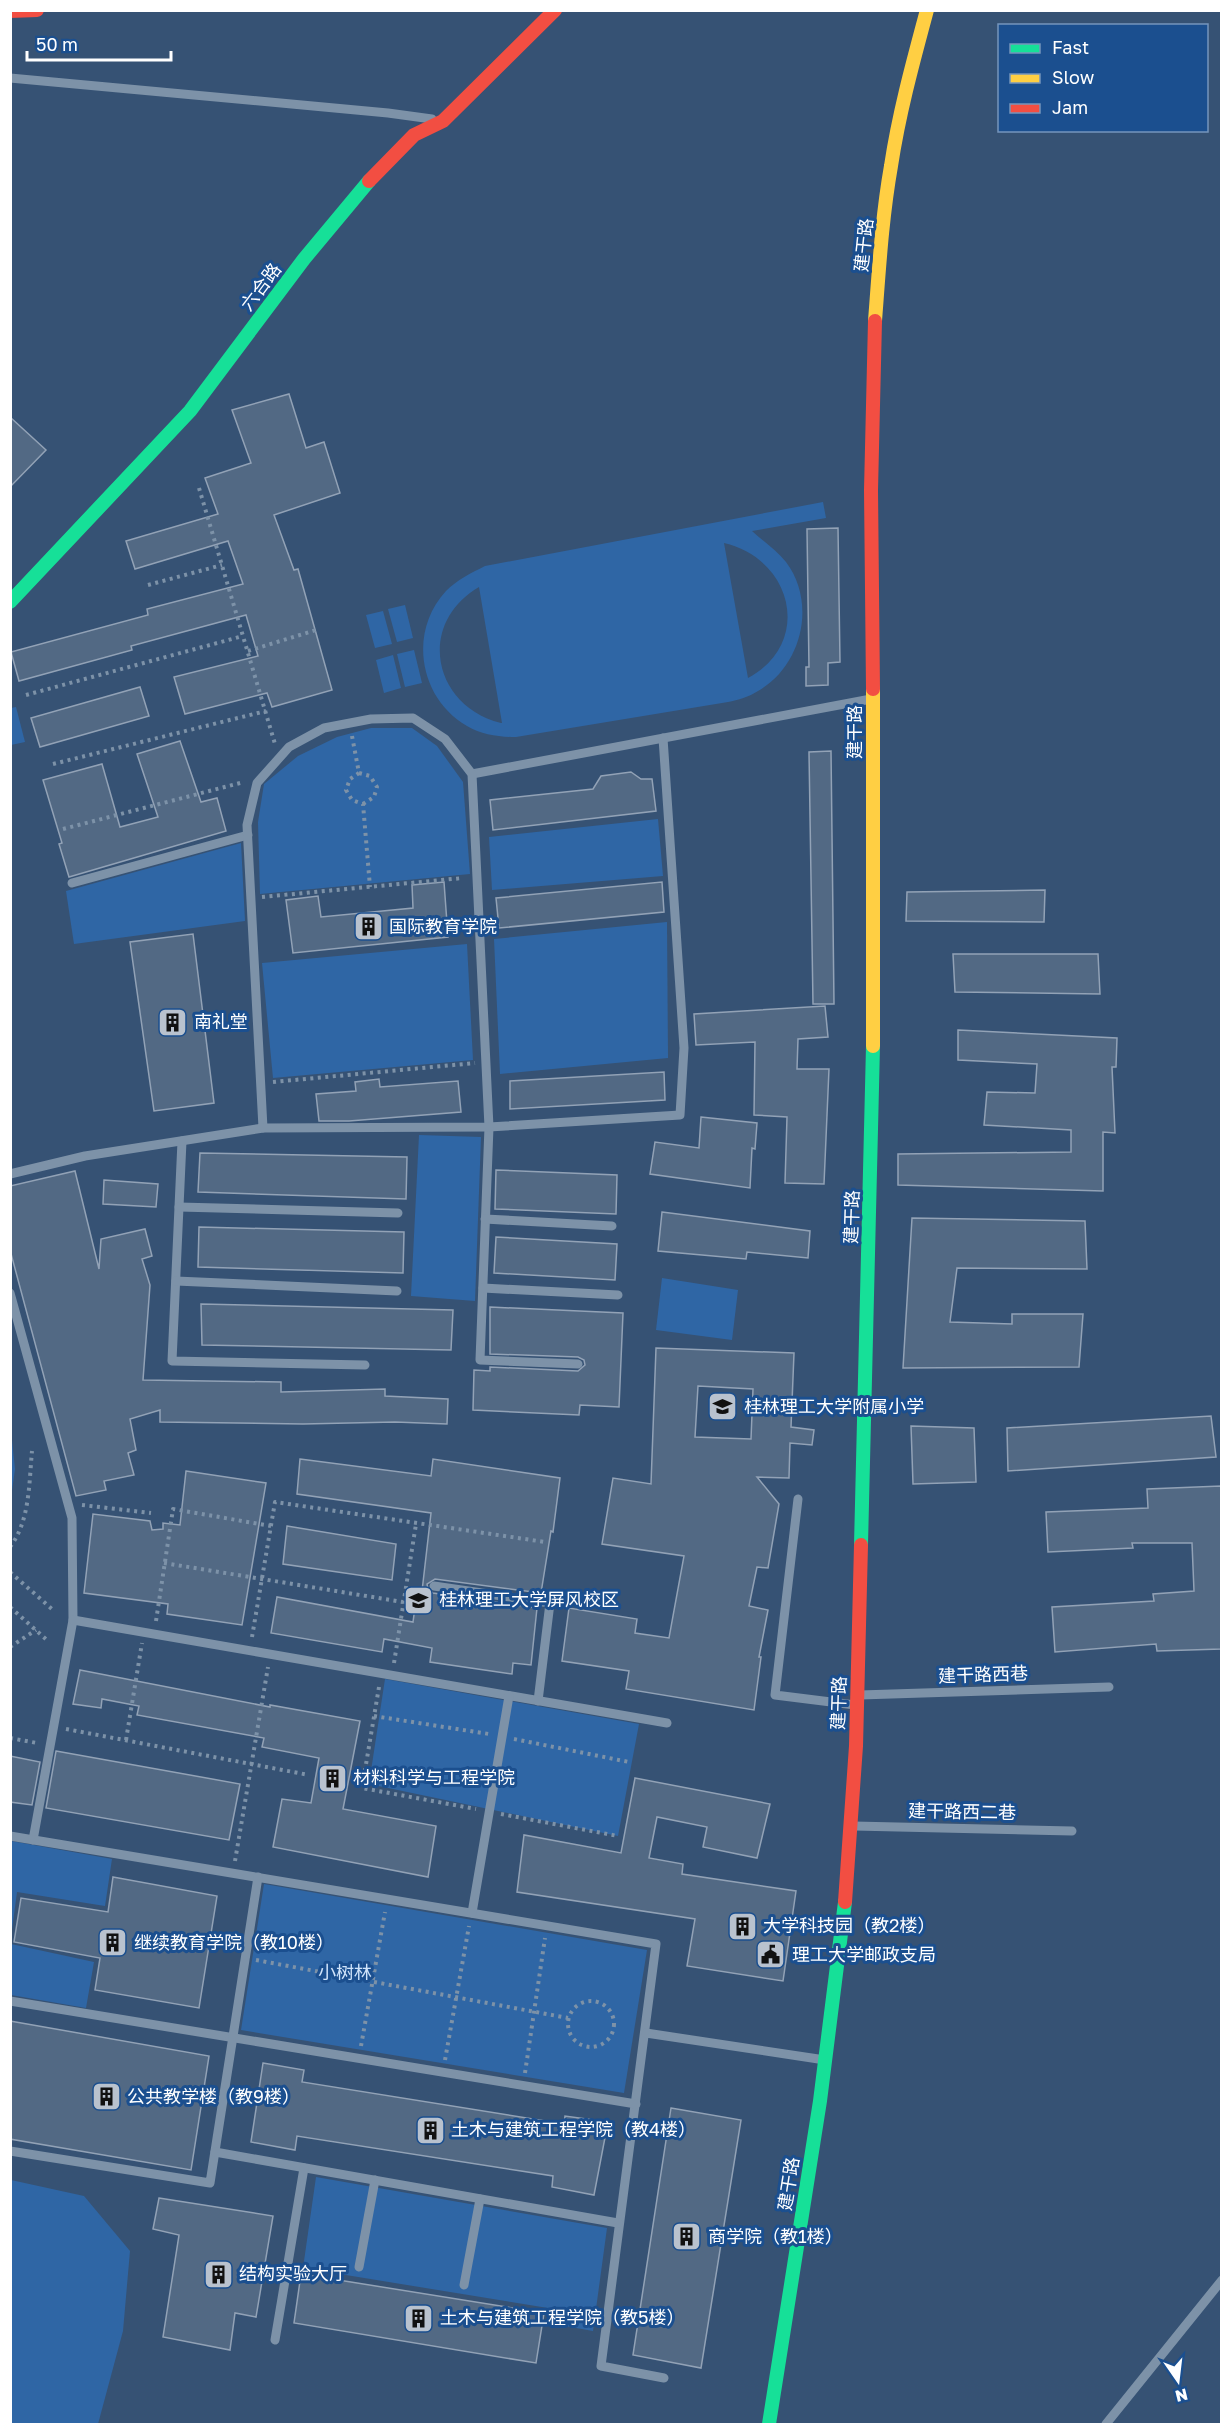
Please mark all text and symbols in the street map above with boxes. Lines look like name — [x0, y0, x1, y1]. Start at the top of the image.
scale bar — [27, 24, 171, 62]
legend — [998, 24, 1208, 132]
text: 50 m — [36, 33, 78, 55]
text: Fast — [1052, 36, 1089, 58]
text: Slow — [1052, 66, 1095, 88]
text: Jam — [1052, 96, 1088, 118]
street label: 建干路 — [849, 217, 877, 273]
street label: 六合路 — [235, 258, 285, 315]
street label: 建干路 — [843, 705, 865, 759]
building icon: 国际教育学院 — [352, 911, 384, 943]
place label: 国际教育学院 — [389, 915, 497, 937]
building icon: 南礼堂 — [157, 1006, 189, 1038]
place label: 南礼堂 — [194, 1010, 248, 1032]
street label: 建干路 — [839, 1190, 863, 1244]
school or university icon: 桂林理工大学附属小学 — [707, 1391, 739, 1423]
place label: 桂林理工大学附属小学 — [744, 1395, 924, 1417]
school or university icon: 桂林理工大学屏风校区 — [402, 1584, 434, 1616]
place label: 桂林理工大学屏风校区 — [439, 1588, 619, 1610]
street label: 建干路西巷 — [938, 1661, 1028, 1687]
street label: 建干路 — [826, 1676, 850, 1730]
building icon: 材料科学与工程学院 — [316, 1762, 348, 1794]
place label: 材料科学与工程学院 — [353, 1766, 515, 1788]
street label: 建干路西二巷 — [908, 1799, 1016, 1823]
building icon: 大学科技园（教2楼） — [726, 1910, 758, 1942]
place label: 大学科技园（教2楼） — [763, 1914, 935, 1936]
building icon: 继续教育学院（教10楼） — [97, 1927, 129, 1959]
place label: 继续教育学院（教10楼） — [134, 1931, 334, 1953]
public building icon: 理工大学邮政支局 — [755, 1939, 787, 1971]
place label: 理工大学邮政支局 — [792, 1943, 936, 1965]
park label: 小树林 — [318, 1961, 372, 1983]
building icon: 公共教学楼（教9楼） — [90, 2081, 122, 2113]
place label: 公共教学楼（教9楼） — [127, 2085, 300, 2107]
building icon: 土木与建筑工程学院（教4楼） — [414, 2114, 446, 2146]
place label: 土木与建筑工程学院（教4楼） — [451, 2118, 696, 2140]
street label: 建干路 — [773, 2155, 803, 2212]
building icon: 商学院（教1楼） — [671, 2221, 703, 2253]
place label: 商学院（教1楼） — [708, 2225, 843, 2247]
building icon: 结构实验大厅 — [202, 2258, 234, 2290]
place label: 结构实验大厅 — [239, 2262, 347, 2284]
building icon: 土木与建筑工程学院（教5楼） — [403, 2302, 435, 2334]
place label: 土木与建筑工程学院（教5楼） — [440, 2306, 684, 2328]
north arrow — [1148, 2351, 1208, 2411]
text: N — [1173, 2384, 1190, 2407]

